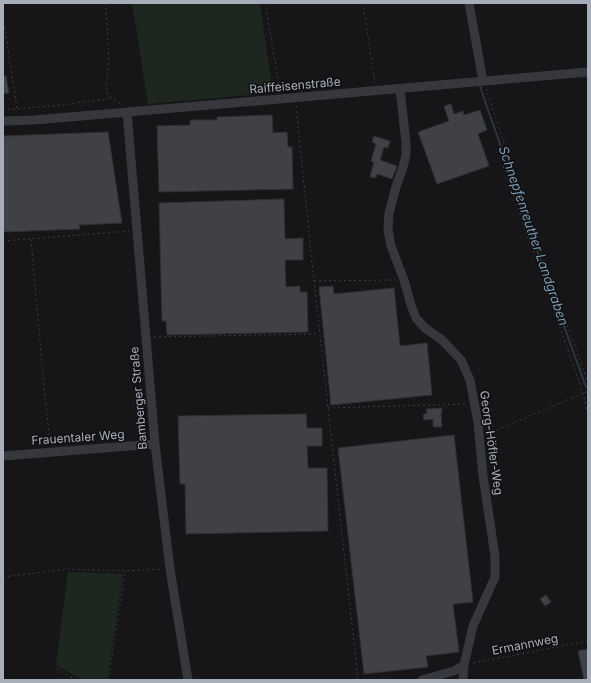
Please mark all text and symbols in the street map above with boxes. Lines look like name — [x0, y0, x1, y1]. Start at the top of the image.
street label: Raiffeisenstraße — [249, 75, 341, 97]
water label: Schnepfenreuther Landgraben — [495, 144, 571, 328]
street label: Bamberger Straße — [127, 346, 151, 450]
street label: Georg-Höfler-Weg — [477, 390, 505, 496]
street label: Frauentaler Weg — [31, 428, 125, 448]
street label: Ermannweg — [491, 632, 559, 658]

